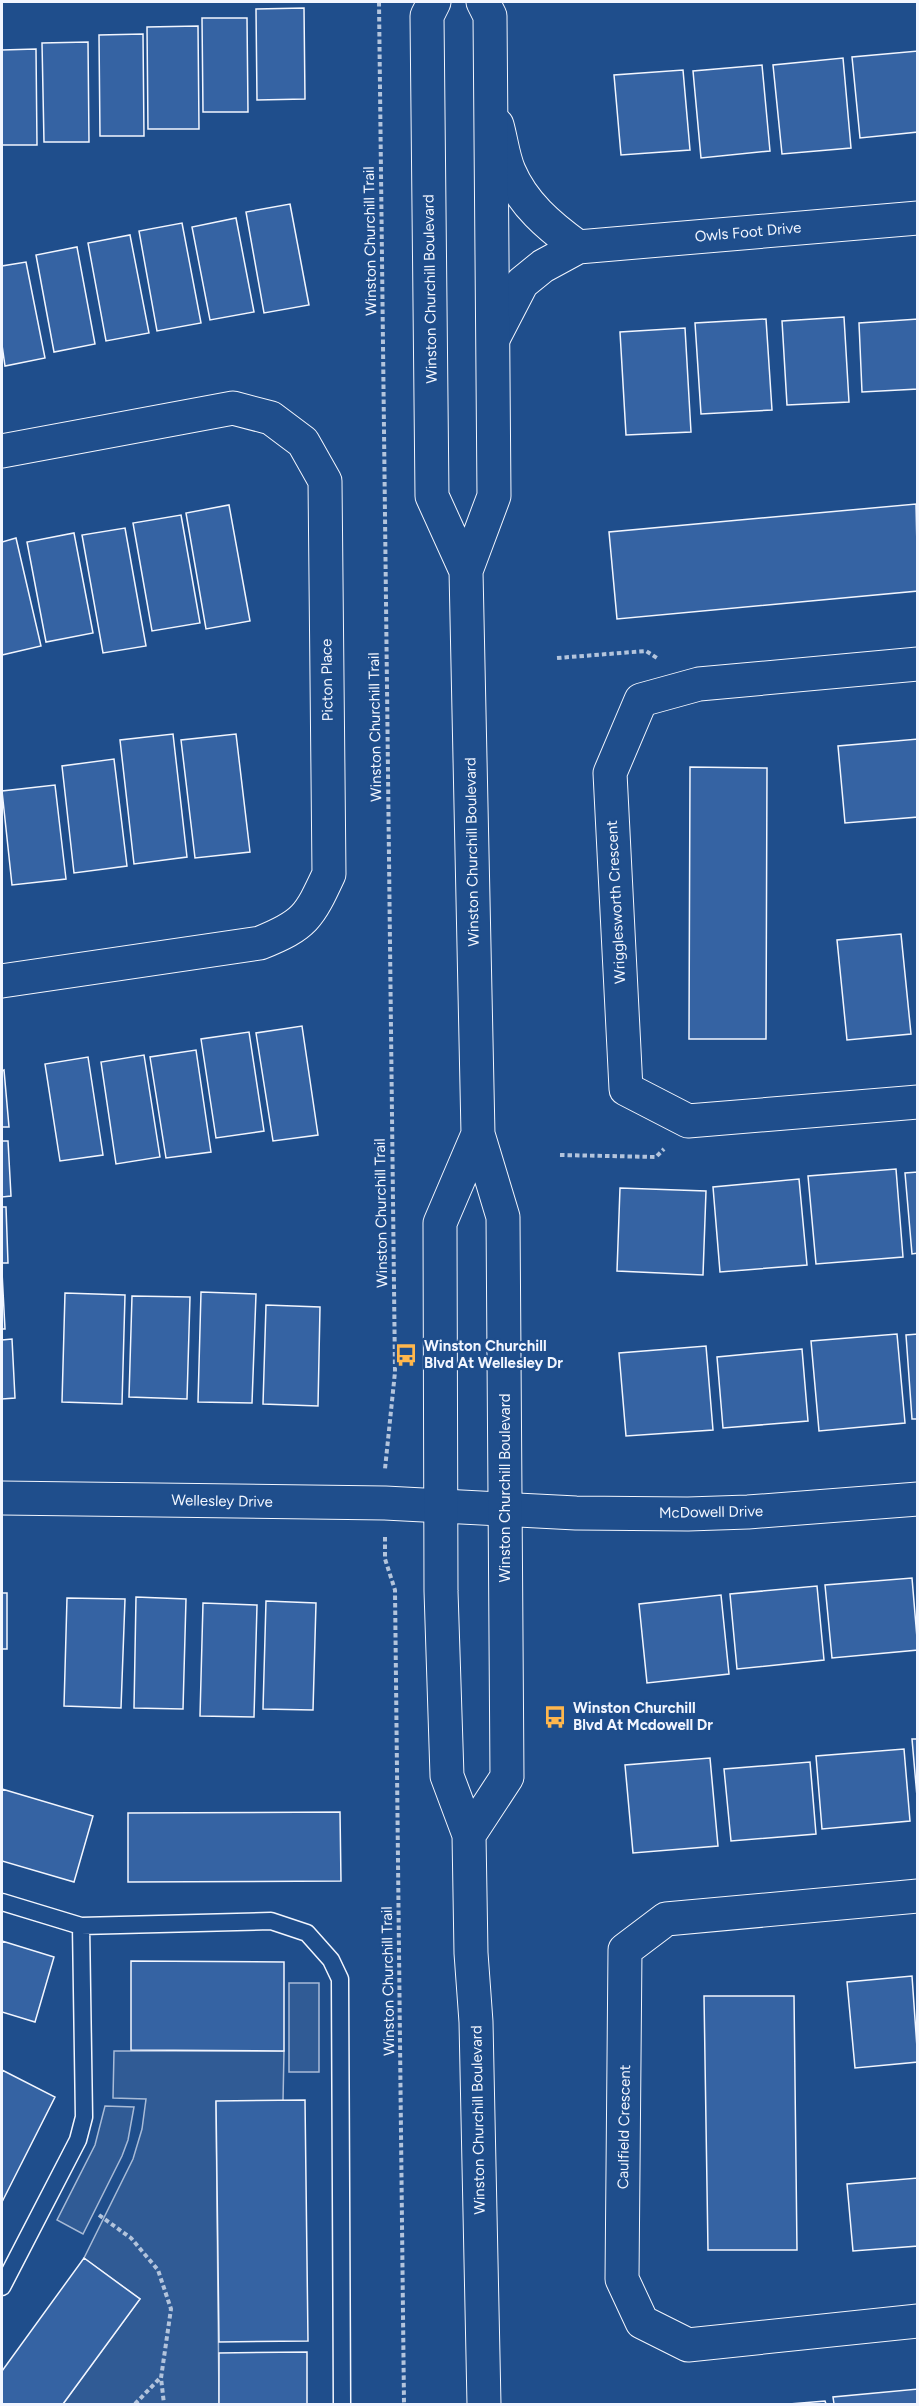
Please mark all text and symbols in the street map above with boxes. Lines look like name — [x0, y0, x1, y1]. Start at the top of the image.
street label: Winston Churchill Trail — [360, 166, 380, 316]
street label: Winston Churchill Boulevard — [419, 194, 441, 384]
street label: Owls Foot Drive — [694, 218, 802, 246]
street label: Picton Place — [317, 639, 337, 721]
street label: Winston Churchill Trail — [365, 652, 385, 802]
street label: Winston Churchill Boulevard — [461, 757, 483, 947]
street label: Wrigglesworth Crescent — [603, 820, 629, 984]
street label: Winston Churchill Trail — [371, 1138, 391, 1288]
place label: Winston Churchill Blvd At Wellesley Dr — [424, 1337, 563, 1372]
bus stop icon: Winston Churchill Blvd At Wellesley Dr — [393, 1342, 419, 1368]
street label: Winston Churchill Boulevard — [496, 1393, 514, 1583]
street label: Wellesley Drive — [171, 1491, 273, 1511]
street label: McDowell Drive — [659, 1502, 763, 1522]
place label: Winston Churchill Blvd At Mcdowell Dr — [573, 1699, 713, 1734]
bus stop icon: Winston Churchill Blvd At Mcdowell Dr — [542, 1704, 568, 1730]
street label: Winston Churchill Trail — [378, 1906, 398, 2056]
street label: Winston Churchill Boulevard — [467, 2025, 489, 2215]
street label: Caulfield Crescent — [614, 2064, 634, 2189]

